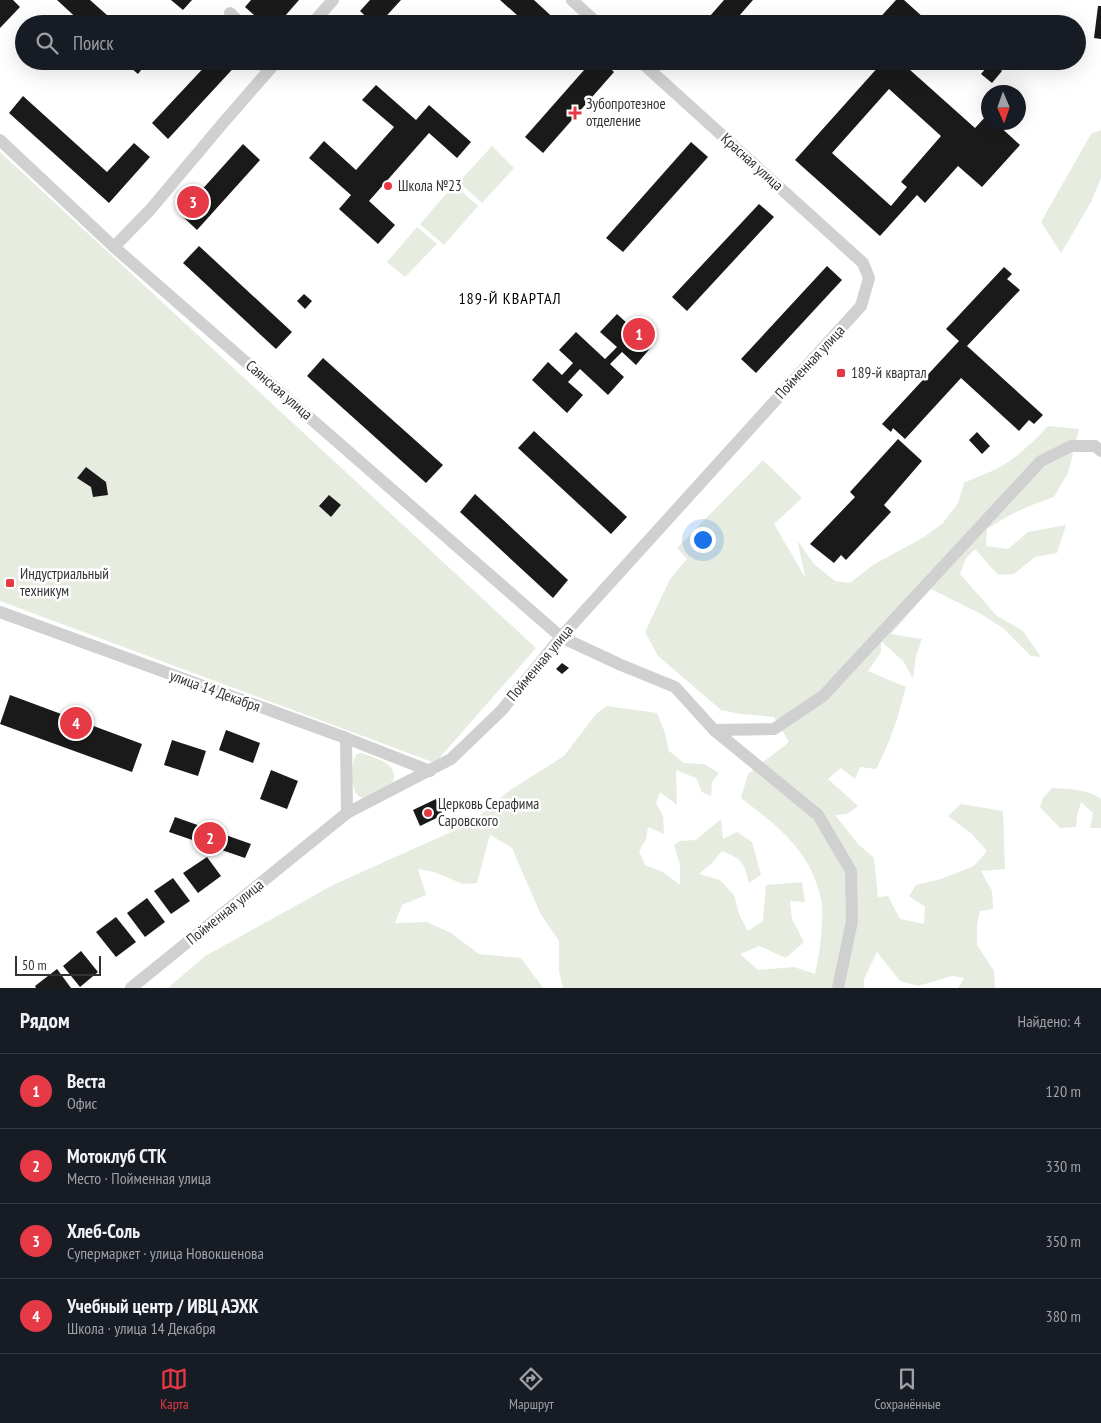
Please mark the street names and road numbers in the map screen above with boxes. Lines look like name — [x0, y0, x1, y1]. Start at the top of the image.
street label: Красная улица — [717, 129, 787, 195]
street label: Пойменная улица — [771, 321, 849, 402]
street label: Саянская улица — [242, 356, 317, 424]
street label: Пойменная улица — [502, 621, 577, 705]
street label: улица 14 Декабря — [167, 665, 263, 716]
street label: Пойменная улица — [182, 875, 267, 948]

